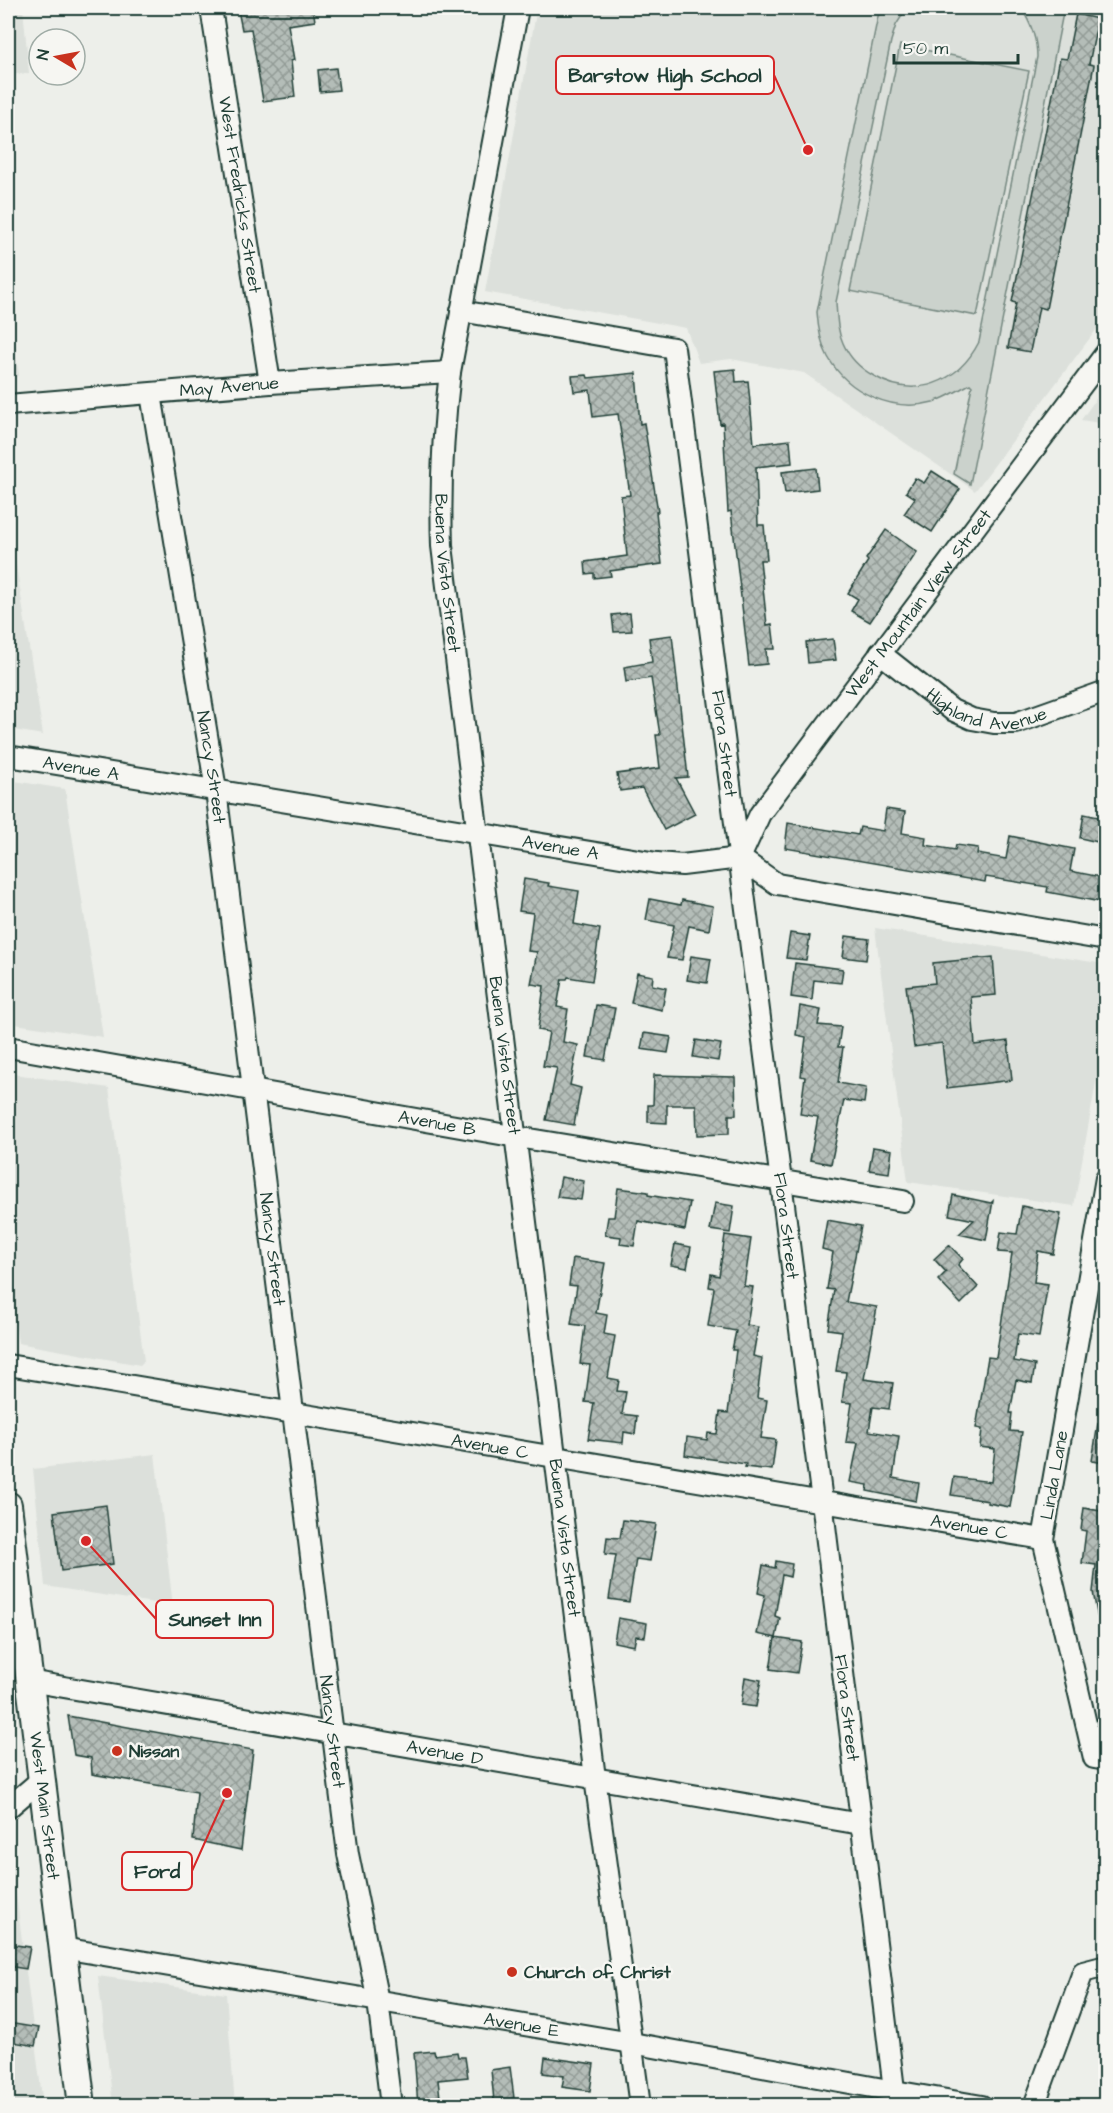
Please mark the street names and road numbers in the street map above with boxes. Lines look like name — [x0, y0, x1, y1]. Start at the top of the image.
street label: West Fredricks Street — [212, 95, 268, 296]
street label: May Avenue — [179, 370, 280, 404]
street label: Buena Vista Street — [428, 494, 467, 655]
street label: West Mountain View Street — [840, 503, 998, 703]
street label: Highland Avenue — [921, 682, 1051, 736]
street label: Flora Street — [705, 689, 744, 799]
street label: Nancy Street — [190, 709, 232, 826]
street label: Avenue A — [41, 750, 122, 787]
street label: Avenue A — [520, 829, 601, 866]
street label: Buena Vista Street — [483, 975, 527, 1137]
street label: Avenue B — [396, 1104, 478, 1143]
street label: Flora Street — [767, 1171, 805, 1281]
street label: Nancy Street — [253, 1191, 292, 1308]
street label: Avenue C — [449, 1428, 531, 1465]
street label: Linda Lane — [1034, 1428, 1075, 1522]
street label: Buena Vista Street — [542, 1457, 587, 1619]
street label: Avenue C — [929, 1508, 1010, 1546]
street label: Flora Street — [828, 1653, 866, 1763]
street label: Nancy Street — [313, 1674, 352, 1790]
street label: West Main Street — [23, 1730, 66, 1882]
street label: Avenue D — [405, 1734, 485, 1772]
street label: Avenue E — [482, 2006, 562, 2044]

